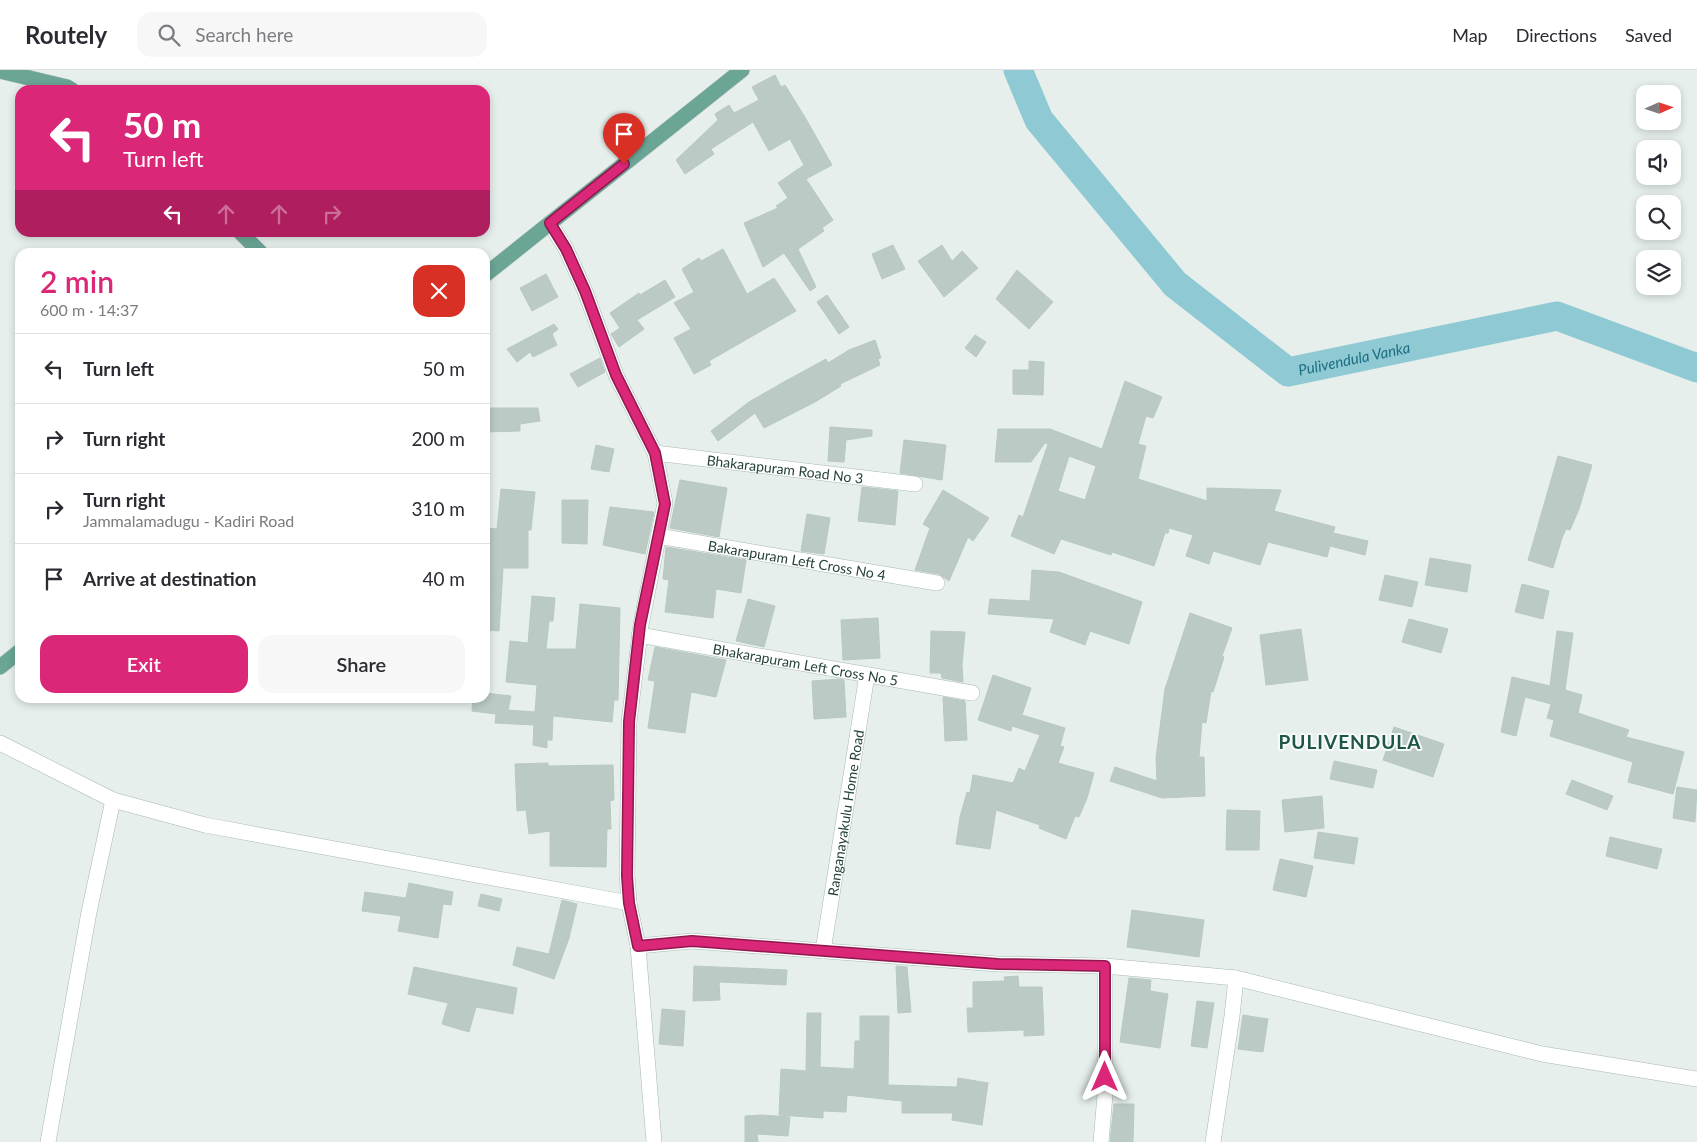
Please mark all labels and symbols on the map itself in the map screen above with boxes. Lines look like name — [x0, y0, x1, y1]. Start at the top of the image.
north arrow — [1636, 85, 1681, 130]
pin — [603, 113, 645, 164]
water label: Pulivendula Vanka — [1297, 338, 1412, 379]
street label: Bhakarapuram Road No 3 — [706, 451, 864, 486]
street label: Bakarapuram Left Cross No 4 — [707, 536, 887, 583]
street label: Bhakarapuram Left Cross No 5 — [712, 640, 899, 688]
street label: Ranganayakulu Home Road — [823, 728, 867, 897]
district label: PULIVENDULA — [1279, 730, 1421, 753]
position arrow — [1078, 1050, 1130, 1102]

